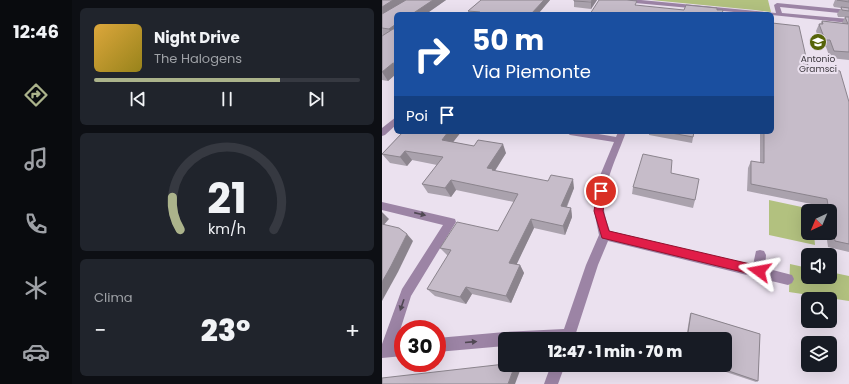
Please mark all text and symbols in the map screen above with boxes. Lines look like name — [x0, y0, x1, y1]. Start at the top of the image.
text: 12:46 — [13, 19, 59, 44]
text: 50 m — [472, 21, 544, 60]
text: Night Drive — [154, 27, 240, 48]
icon: right — [406, 28, 458, 80]
school or university icon: Antonio Gramsci — [808, 32, 828, 52]
text: The Halogens — [154, 49, 242, 68]
place label: Antonio Gramsci — [799, 53, 837, 75]
text: Via Piemonte — [472, 59, 591, 84]
icon: directions — [22, 81, 50, 109]
icon: previous — [127, 88, 149, 110]
icon: pause — [216, 88, 238, 110]
icon: next — [305, 88, 327, 110]
icon: arrive — [436, 104, 458, 126]
text: Poi — [406, 105, 428, 126]
icon: music — [22, 145, 50, 173]
text: 21 — [207, 169, 247, 228]
pin — [584, 174, 618, 208]
icon: arrive — [590, 180, 612, 202]
north arrow — [801, 204, 837, 240]
map controls — [801, 204, 837, 372]
icon: phone — [22, 210, 50, 238]
one-way arrow — [414, 212, 426, 218]
text: km/h — [208, 219, 246, 239]
button: sound — [801, 248, 837, 284]
position arrow — [738, 250, 780, 292]
icon: climate — [22, 274, 50, 302]
text: Clima — [94, 288, 133, 307]
button: search — [801, 292, 837, 328]
one-way arrow — [398, 300, 404, 312]
text: 23° — [201, 309, 250, 352]
text: − — [94, 315, 106, 346]
text: + — [345, 315, 360, 346]
speed limit sign: 30 — [394, 320, 446, 372]
button: layers — [801, 336, 837, 372]
icon: car — [22, 338, 50, 366]
one-way arrow — [465, 339, 477, 346]
text: 12:47 · 1 min · 70 m — [548, 341, 682, 362]

